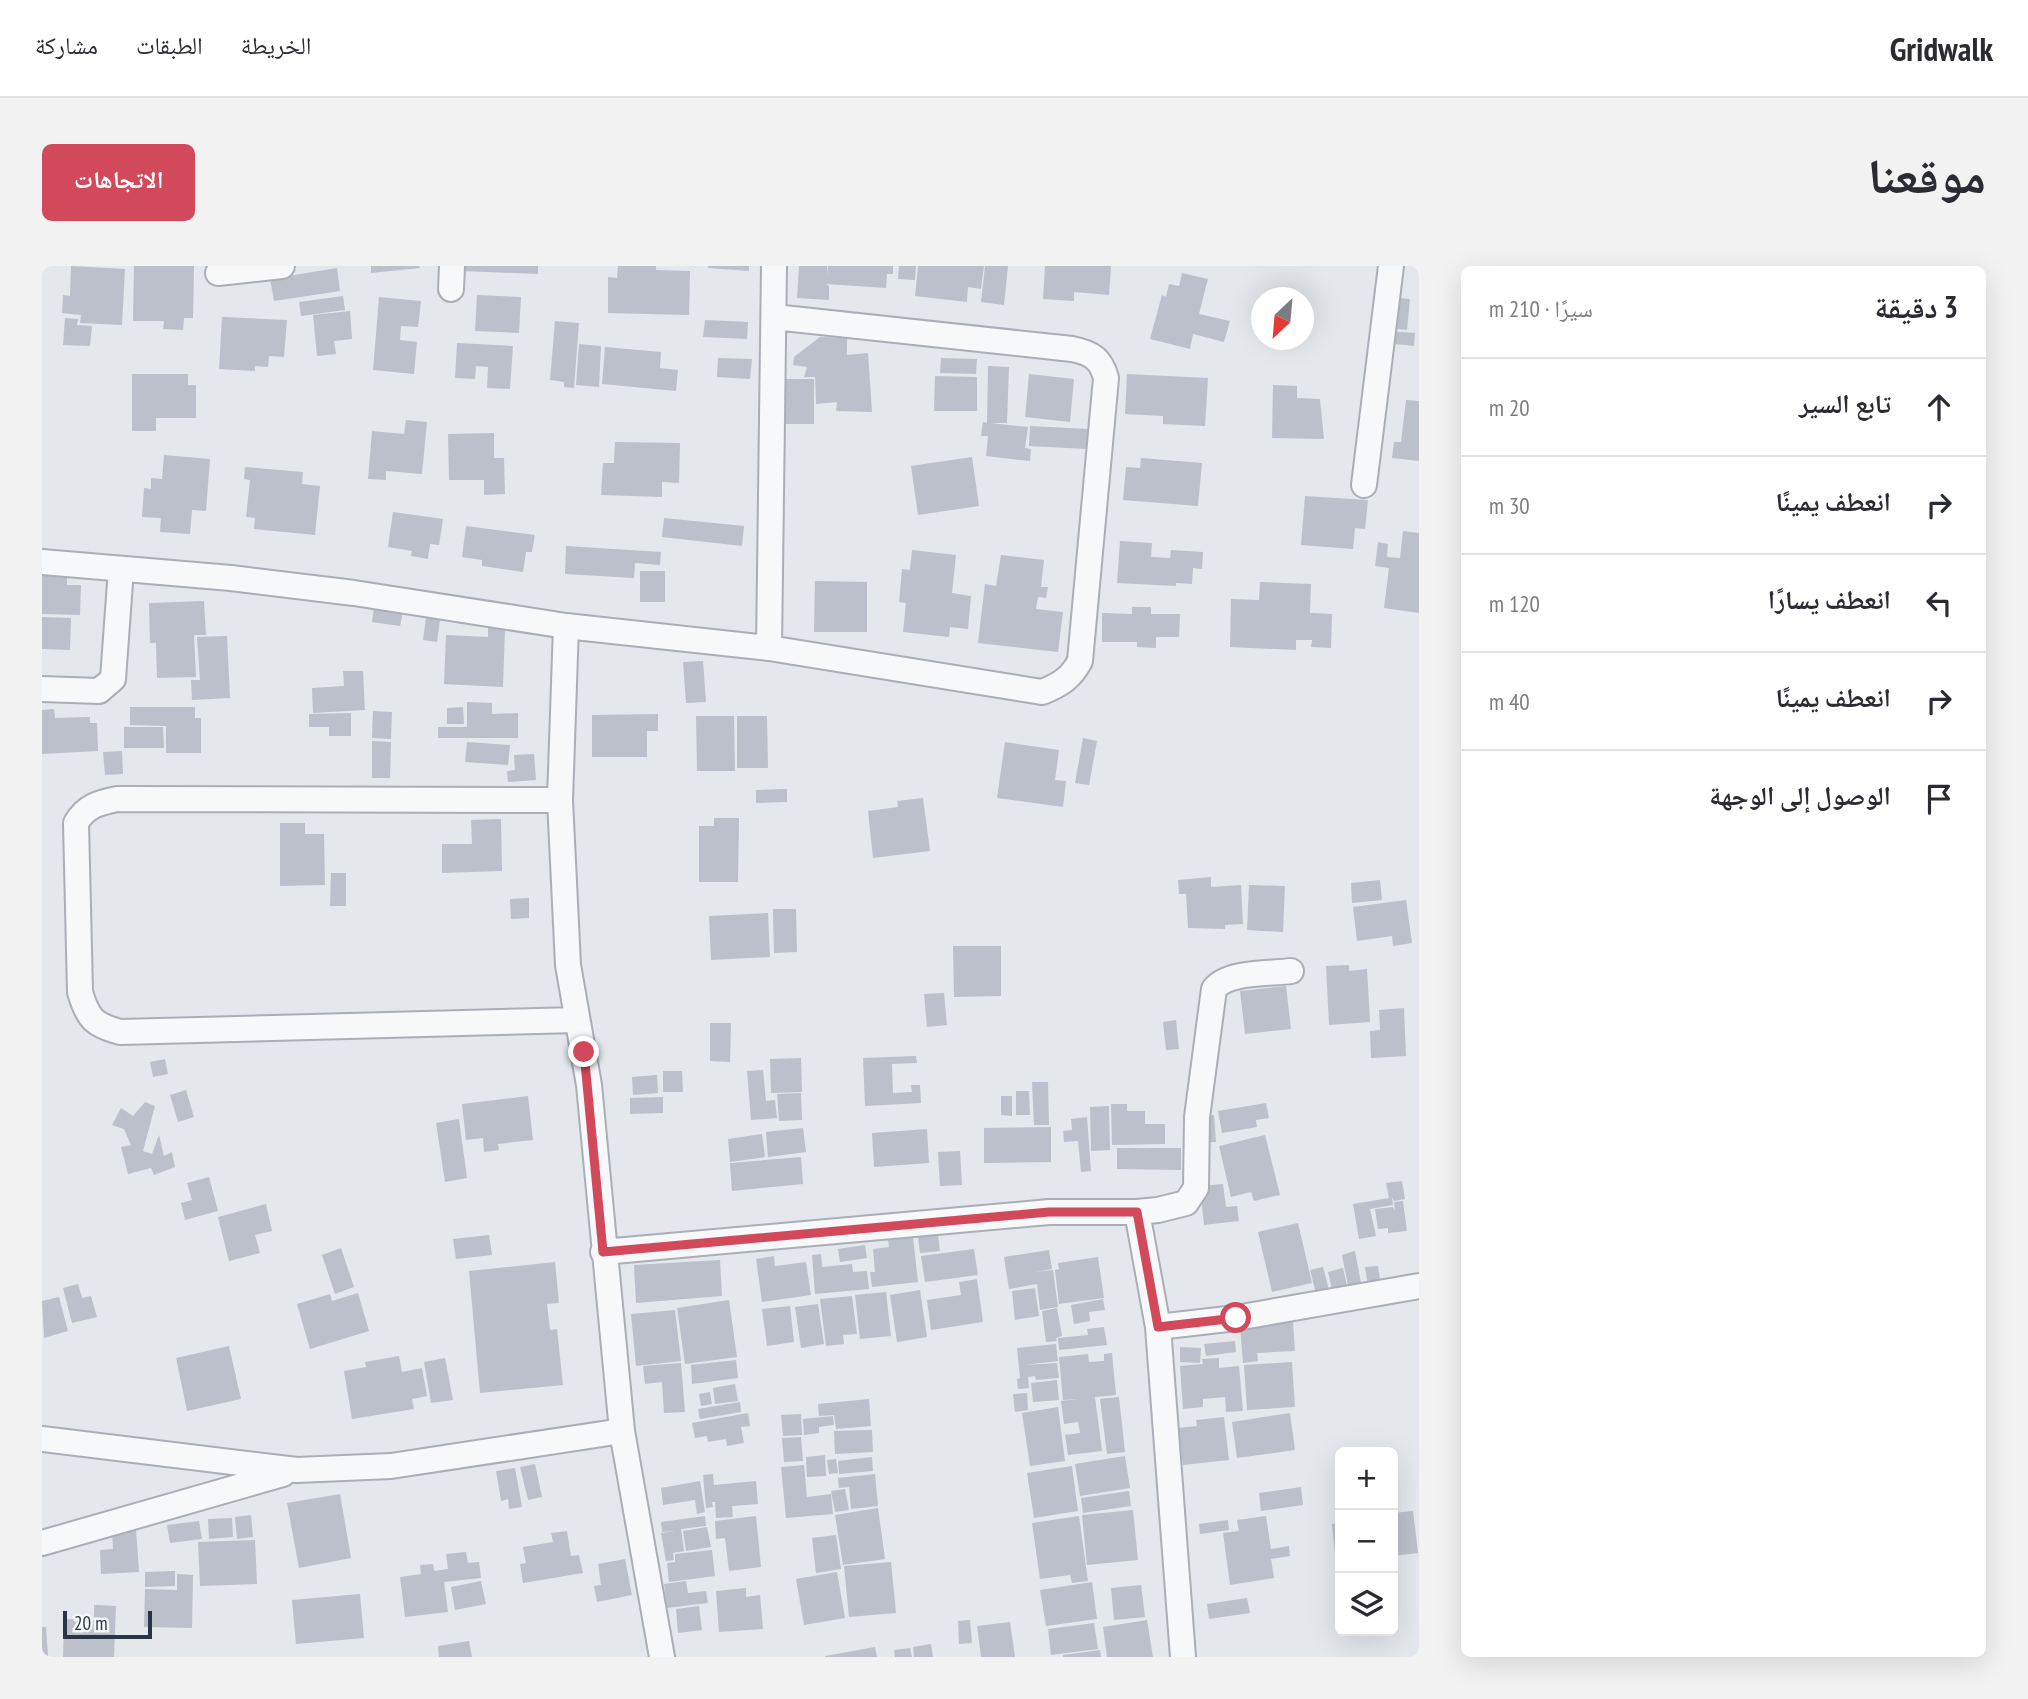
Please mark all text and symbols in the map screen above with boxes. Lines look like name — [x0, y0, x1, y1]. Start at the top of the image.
text: Gridwalk — [1890, 27, 1993, 70]
text: مشاركة — [35, 30, 98, 61]
text: الطبقات — [136, 30, 203, 61]
text: الخريطة — [241, 30, 311, 61]
text: موقعنا — [1868, 143, 1986, 207]
button: الاتجاهات — [42, 144, 195, 221]
north arrow — [1251, 287, 1314, 350]
text: 3 دقيقة — [1875, 287, 1958, 326]
text: سيرًا · 210 m — [1489, 294, 1593, 323]
text: تابع السير — [1799, 387, 1891, 420]
icon: ahead — [1920, 388, 1958, 426]
text: 20 m — [1489, 393, 1530, 422]
text: انعطف يمينًا — [1775, 485, 1891, 518]
icon: right — [1920, 486, 1958, 524]
text: 30 m — [1489, 491, 1530, 520]
text: انعطف يسارًا — [1768, 583, 1891, 616]
icon: left — [1920, 584, 1958, 622]
text: 120 m — [1489, 589, 1540, 618]
text: انعطف يمينًا — [1775, 681, 1891, 714]
icon: right — [1920, 682, 1958, 720]
text: 40 m — [1489, 687, 1530, 716]
text: الوصول إلى الوجهة — [1709, 779, 1891, 812]
icon: arrive — [1920, 780, 1958, 818]
route end — [568, 1036, 599, 1067]
route start — [1220, 1302, 1251, 1333]
map controls — [1335, 1447, 1398, 1636]
button: + — [1335, 1447, 1398, 1510]
button: − — [1335, 1510, 1398, 1573]
button: layers — [1335, 1573, 1398, 1636]
scale bar — [63, 1608, 152, 1640]
text: 20 m — [74, 1611, 108, 1635]

